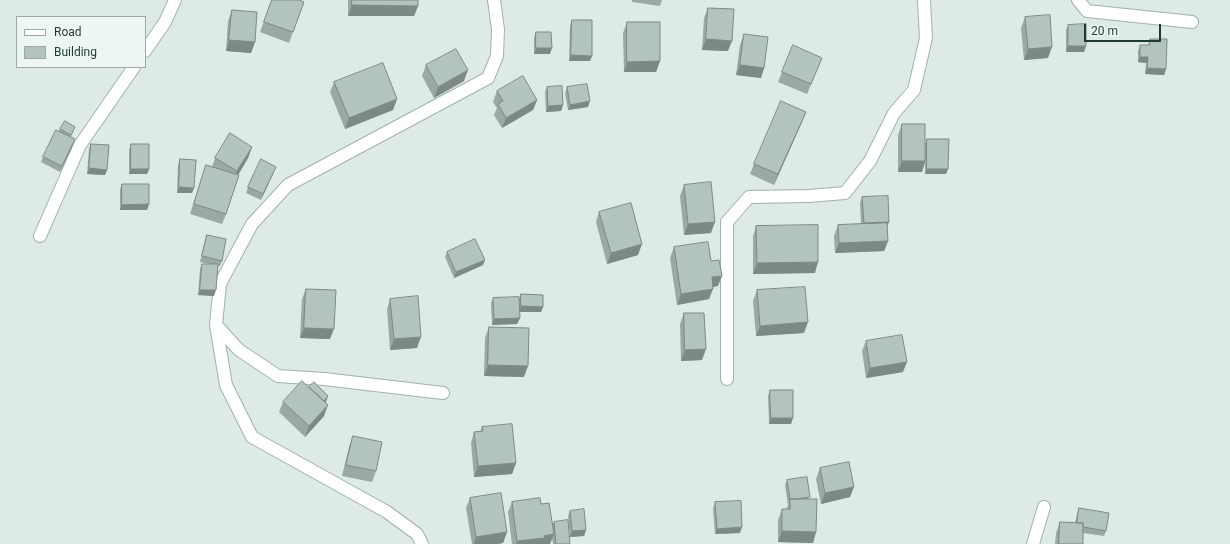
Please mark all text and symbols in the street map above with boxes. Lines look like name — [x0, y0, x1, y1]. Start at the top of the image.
legend — [16, 16, 146, 68]
scale bar — [1086, 16, 1163, 42]
text: 20 m — [1091, 24, 1118, 38]
text: Road — [54, 25, 82, 39]
text: Building — [54, 45, 97, 59]

